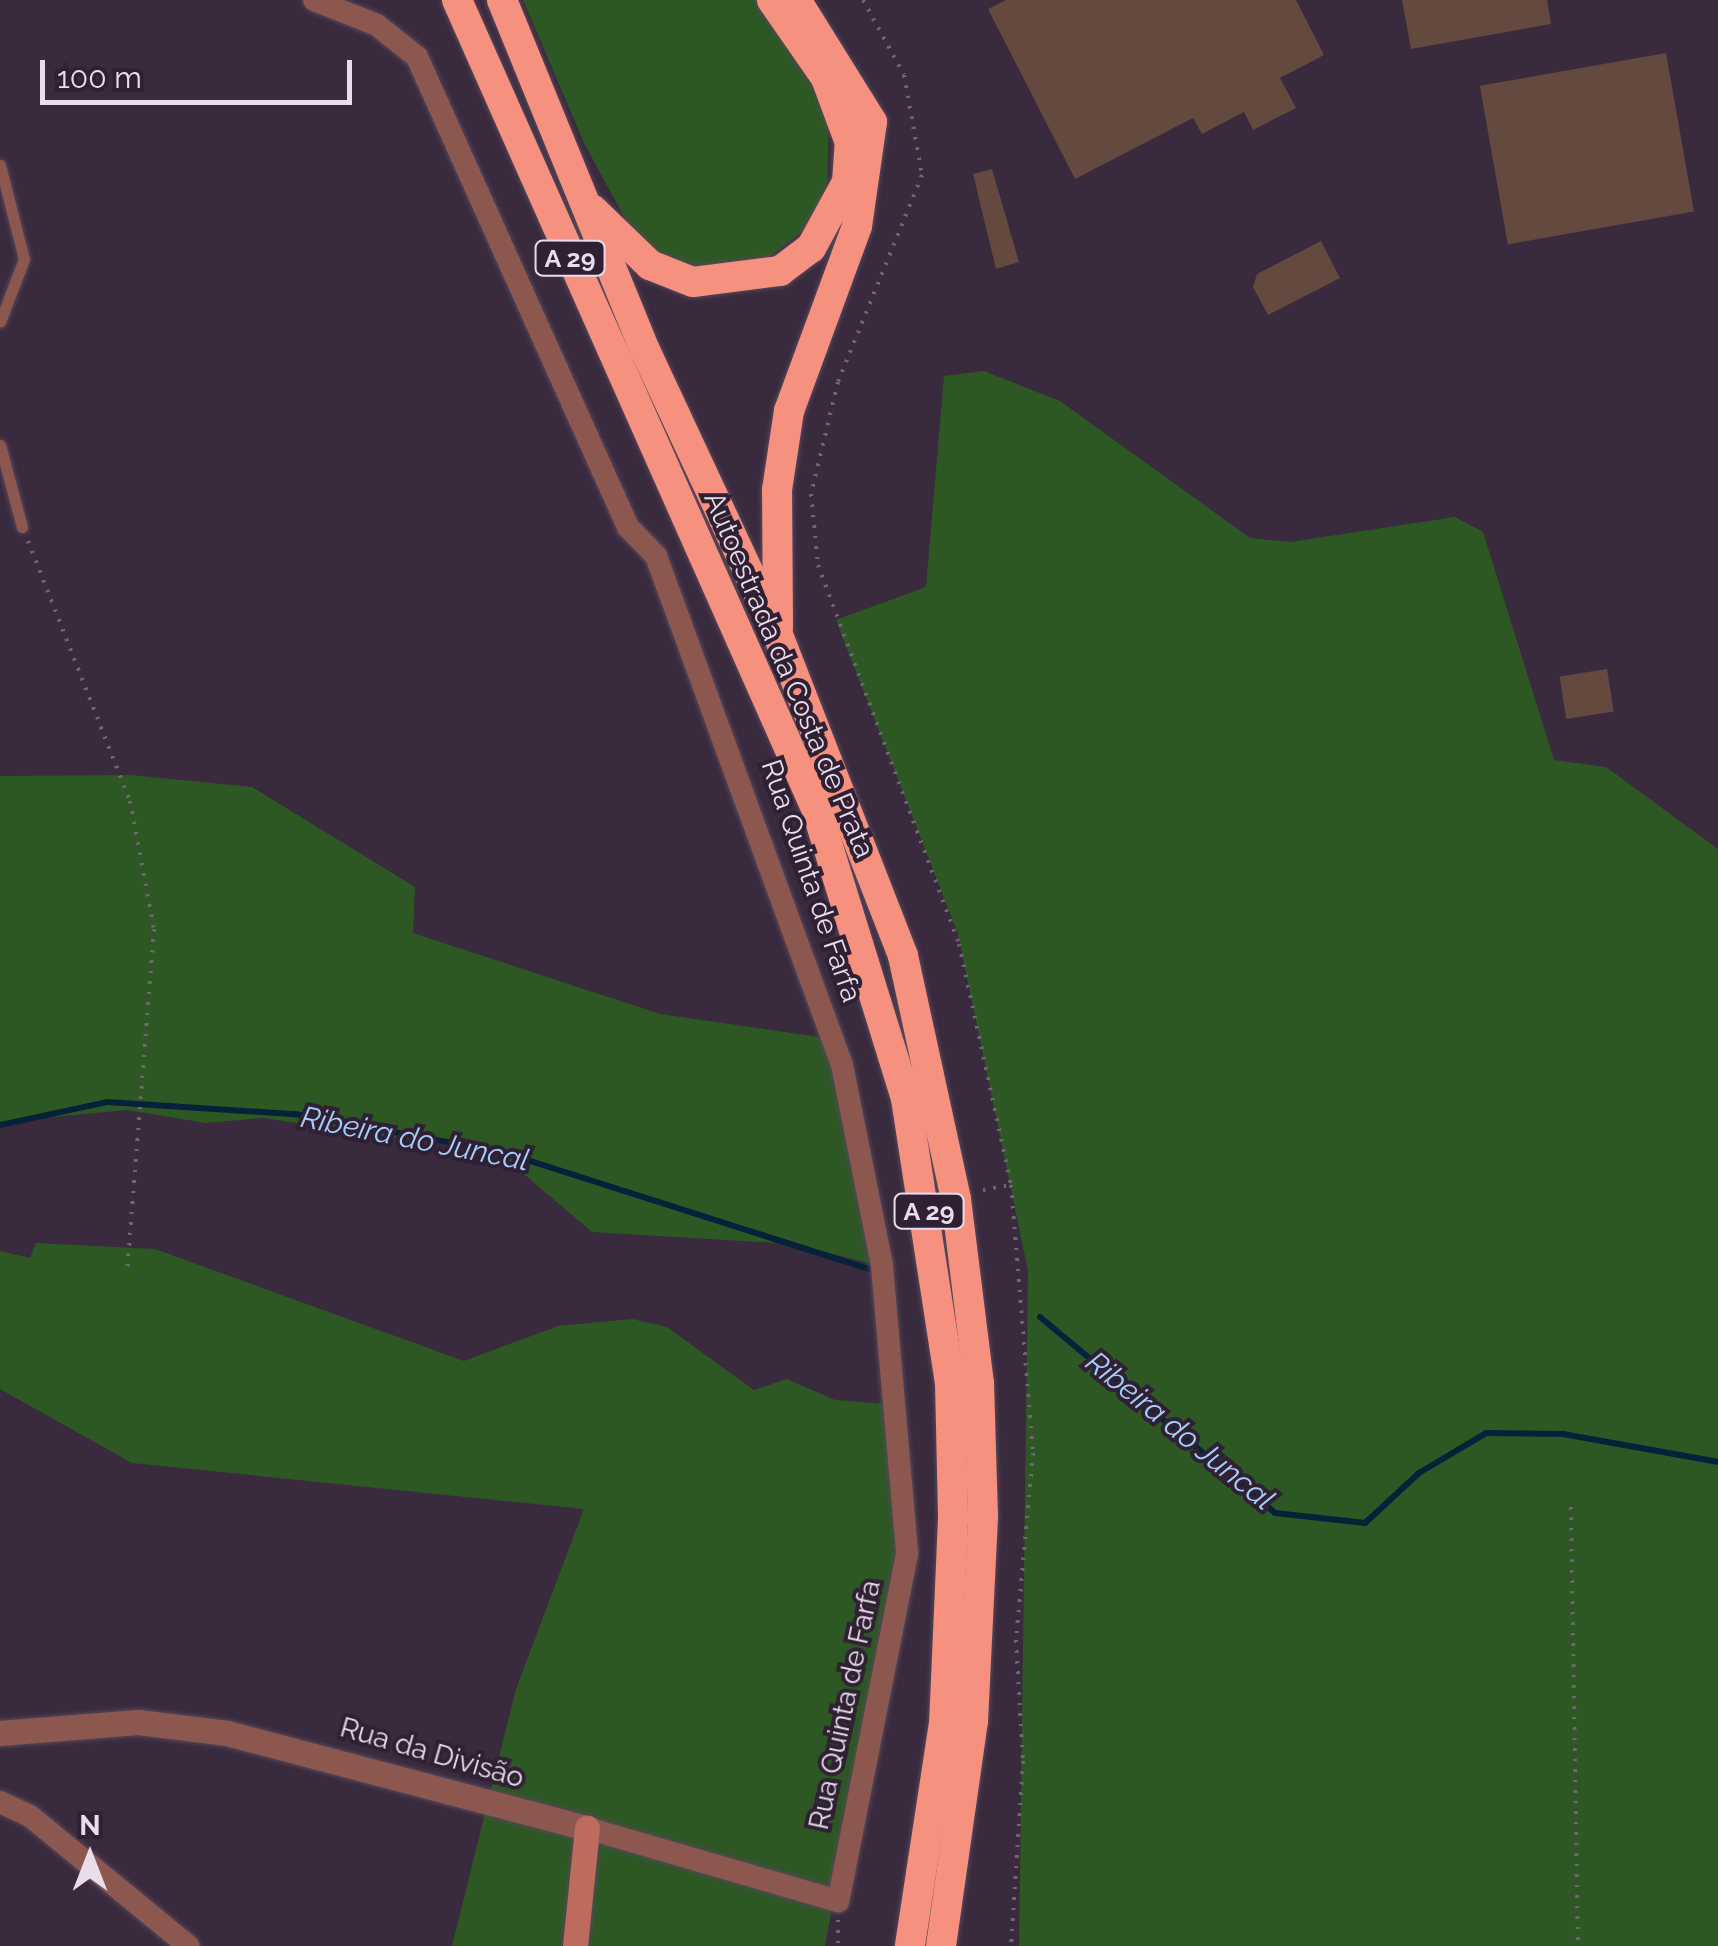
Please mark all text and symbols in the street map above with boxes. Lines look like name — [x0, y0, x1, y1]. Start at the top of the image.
scale bar — [45, 40, 358, 102]
text: 100 m — [57, 60, 142, 95]
road number: A 29 — [532, 238, 608, 278]
street label: Autoestrada da Costa de Prata — [697, 487, 881, 863]
street label: Rua Quinta de Farfa — [754, 755, 868, 1007]
water label: Ribeira do Juncal — [297, 1099, 533, 1179]
road number: A 29 — [892, 1191, 966, 1231]
water label: Ribeira do Juncal — [1078, 1344, 1282, 1518]
street label: Rua Quinta de Farfa — [802, 1577, 888, 1833]
street label: Rua da Divisão — [336, 1711, 528, 1795]
north arrow — [40, 1806, 140, 1906]
text: N — [79, 1809, 101, 1842]

